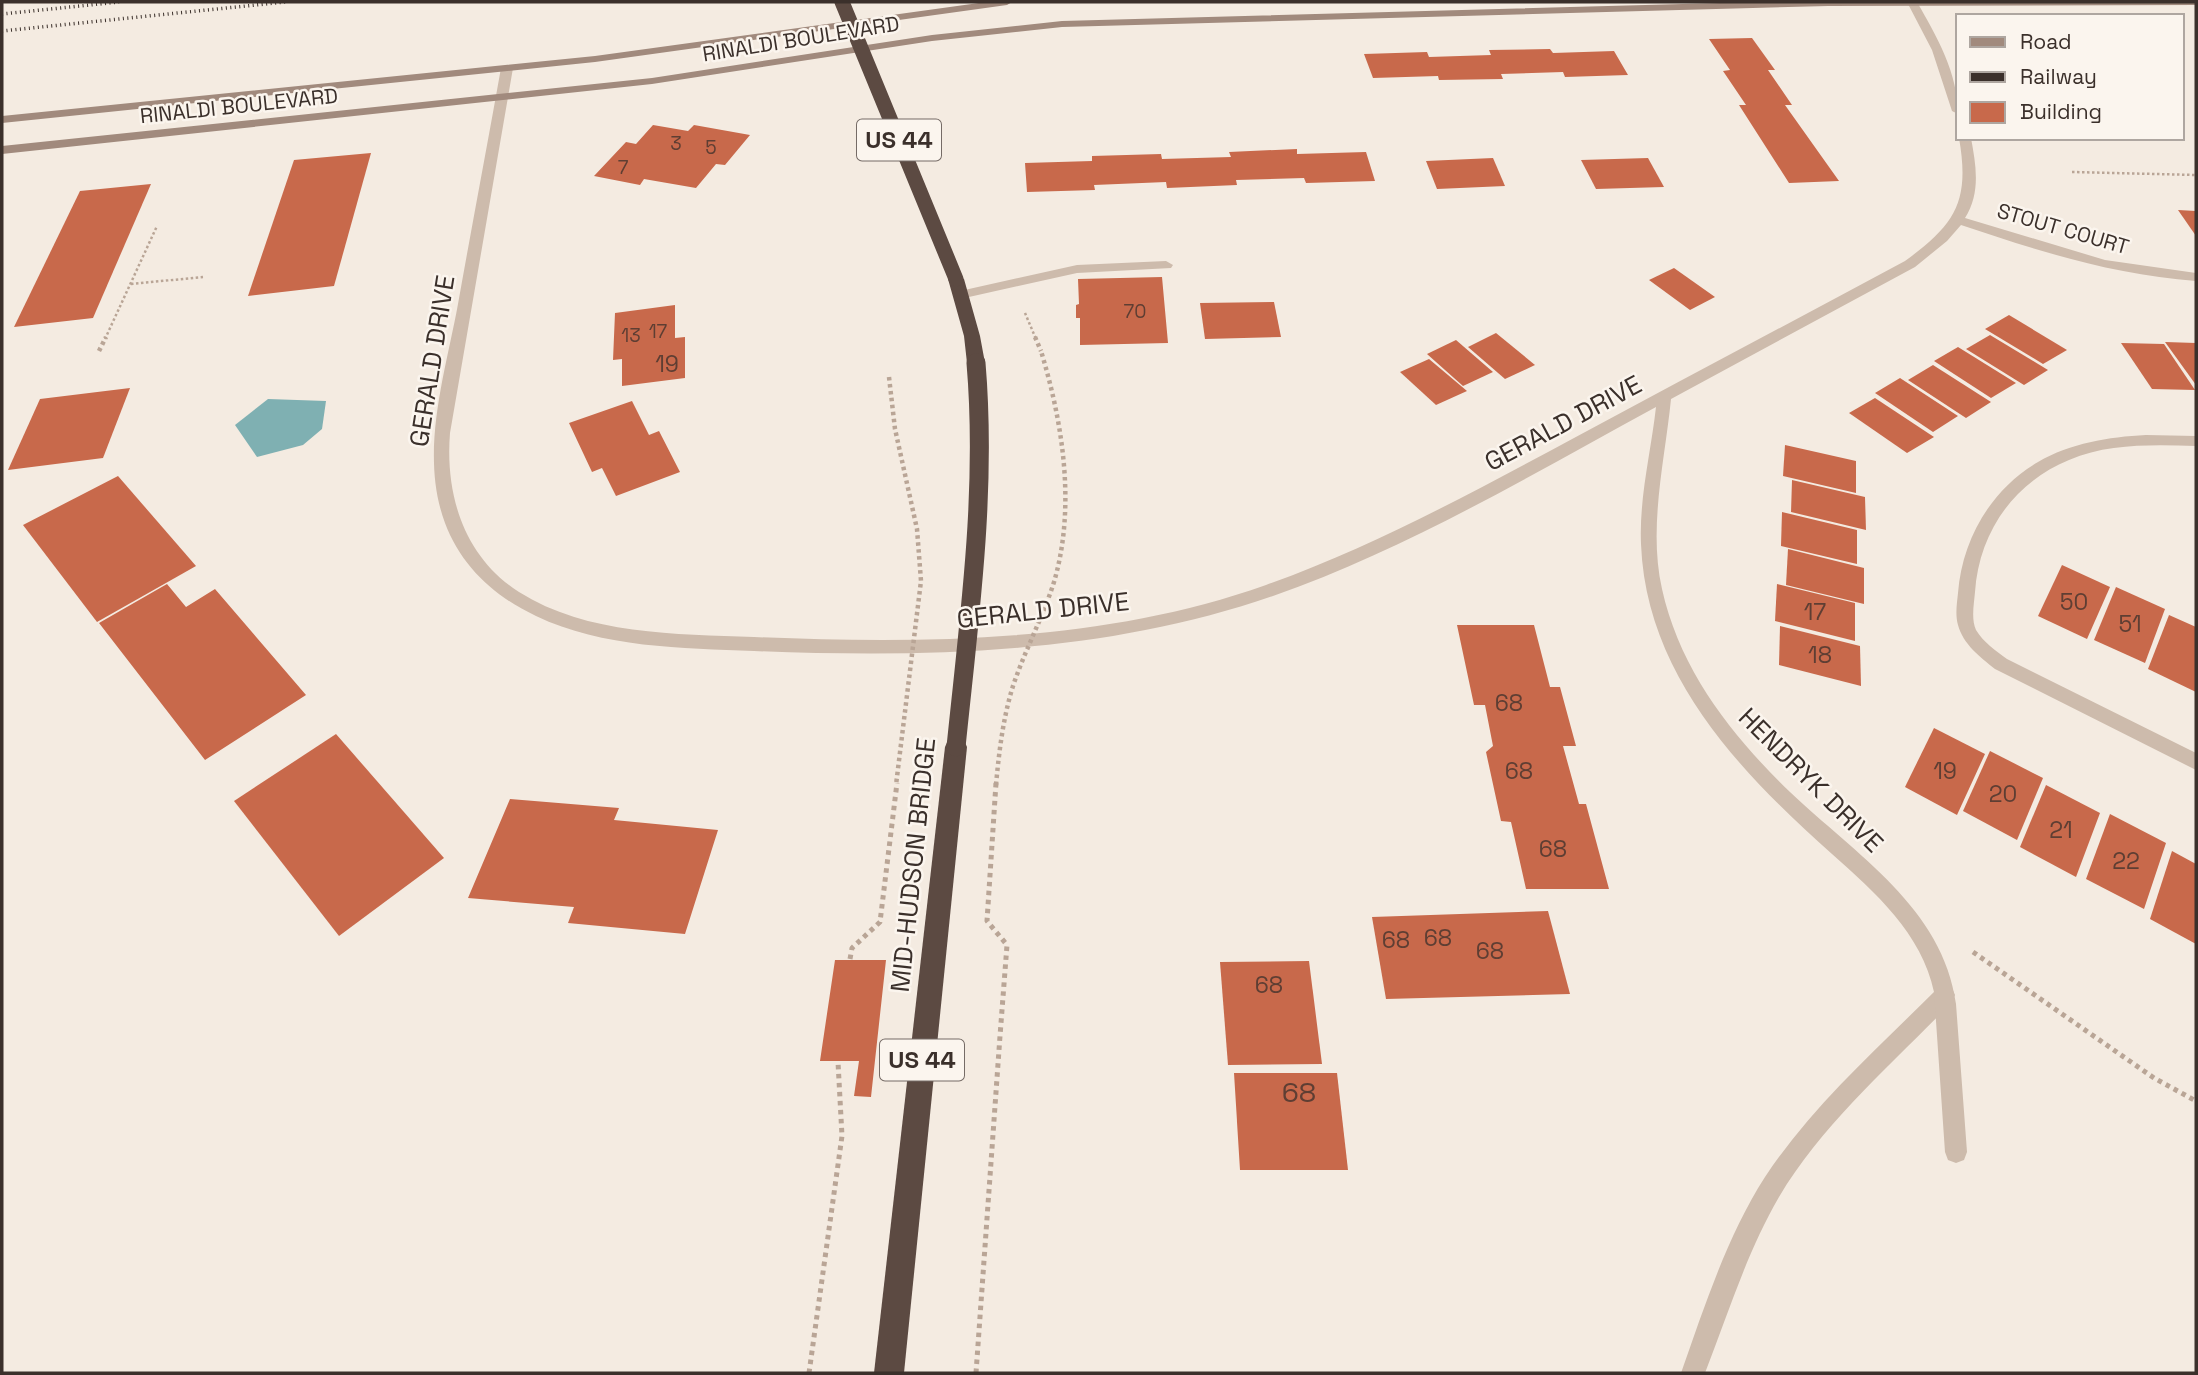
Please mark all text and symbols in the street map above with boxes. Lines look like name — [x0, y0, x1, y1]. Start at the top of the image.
street label: RINALDI BOULEVARD — [701, 10, 901, 67]
legend — [1956, 14, 2184, 140]
text: Road — [2020, 28, 2072, 55]
text: Railway — [2020, 63, 2097, 90]
street label: RINALDI BOULEVARD — [139, 82, 339, 129]
text: Building — [2020, 98, 2102, 125]
road number: US 44 — [857, 120, 941, 160]
house number: 3 — [670, 131, 682, 156]
house number: 5 — [705, 135, 717, 160]
house number: 7 — [618, 155, 629, 180]
street label: STOUT COURT — [1994, 197, 2132, 260]
street label: GERALD DRIVE — [402, 273, 462, 449]
house number: 70 — [1124, 299, 1146, 324]
house number: 17 — [649, 319, 668, 344]
house number: 13 — [621, 323, 641, 348]
house number: 19 — [655, 349, 679, 379]
street label: GERALD DRIVE — [1478, 367, 1648, 479]
street label: GERALD DRIVE — [955, 584, 1131, 636]
house number: 50 — [2060, 587, 2088, 617]
house number: 17 — [1804, 597, 1826, 627]
house number: 51 — [2118, 609, 2142, 639]
house number: 18 — [1808, 640, 1832, 670]
house number: 68 — [1495, 688, 1523, 718]
street label: HENDRYK DRIVE — [1731, 700, 1891, 860]
street label: MID-HUDSON BRIDGE — [883, 736, 943, 994]
house number: 68 — [1505, 756, 1533, 786]
house number: 19 — [1933, 756, 1957, 786]
house number: 20 — [1989, 779, 2017, 809]
house number: 21 — [2049, 815, 2073, 845]
house number: 68 — [1539, 834, 1567, 864]
house number: 22 — [2112, 846, 2140, 876]
house number: 68 — [1424, 923, 1452, 953]
house number: 68 — [1382, 925, 1410, 955]
house number: 68 — [1476, 936, 1504, 966]
house number: 68 — [1255, 970, 1283, 1000]
road number: US 44 — [880, 1040, 964, 1080]
house number: 68 — [1282, 1074, 1316, 1110]

